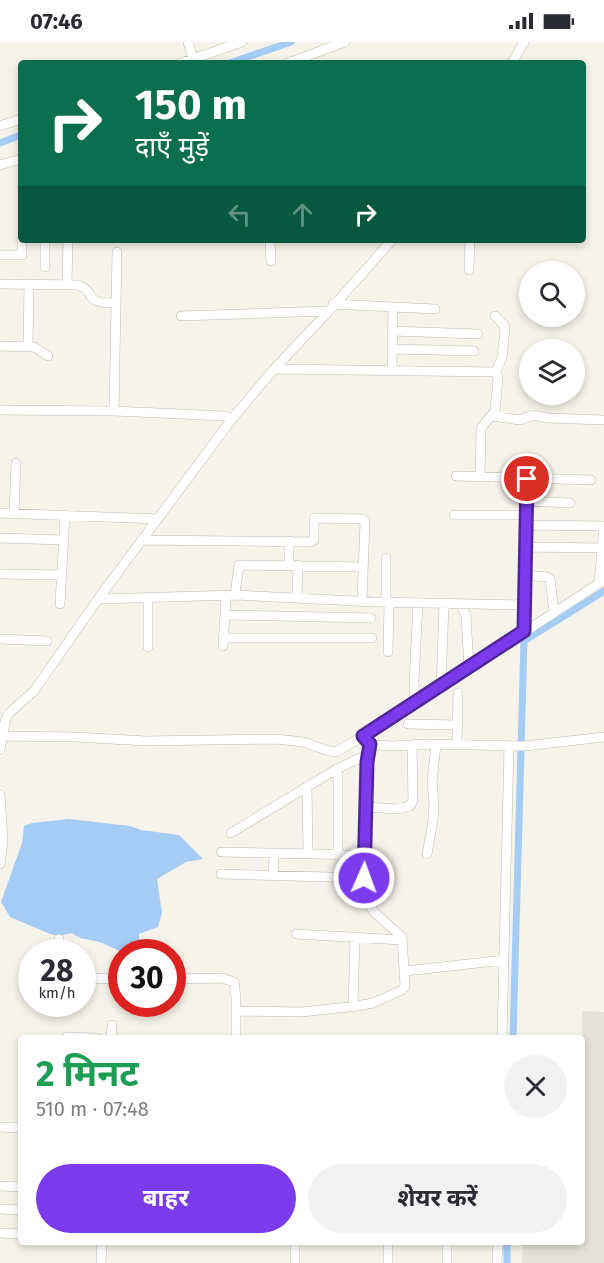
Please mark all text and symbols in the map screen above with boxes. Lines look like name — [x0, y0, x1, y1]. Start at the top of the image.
text: 07:46 — [30, 8, 83, 35]
text: 150 m — [135, 80, 247, 130]
icon: right — [36, 84, 114, 162]
text: दाएँ मुड़ें — [135, 131, 209, 163]
icon: left — [223, 198, 256, 231]
icon: ahead — [286, 198, 319, 231]
icon: right — [349, 198, 382, 231]
map controls — [519, 261, 585, 405]
button: search — [519, 261, 585, 327]
button: layers — [519, 339, 585, 405]
pin — [501, 453, 552, 504]
icon: arrive — [510, 462, 543, 495]
position arrow — [332, 846, 396, 910]
speed limit sign: 30 — [108, 939, 186, 1017]
text: 28 — [41, 953, 73, 989]
text: km/h — [38, 984, 76, 1002]
text: 2 मिनट — [36, 1052, 139, 1096]
button: close — [504, 1055, 567, 1118]
text: 510 m · 07:48 — [36, 1097, 149, 1121]
button: बाहर — [36, 1164, 296, 1233]
button: शेयर करें — [308, 1164, 567, 1233]

